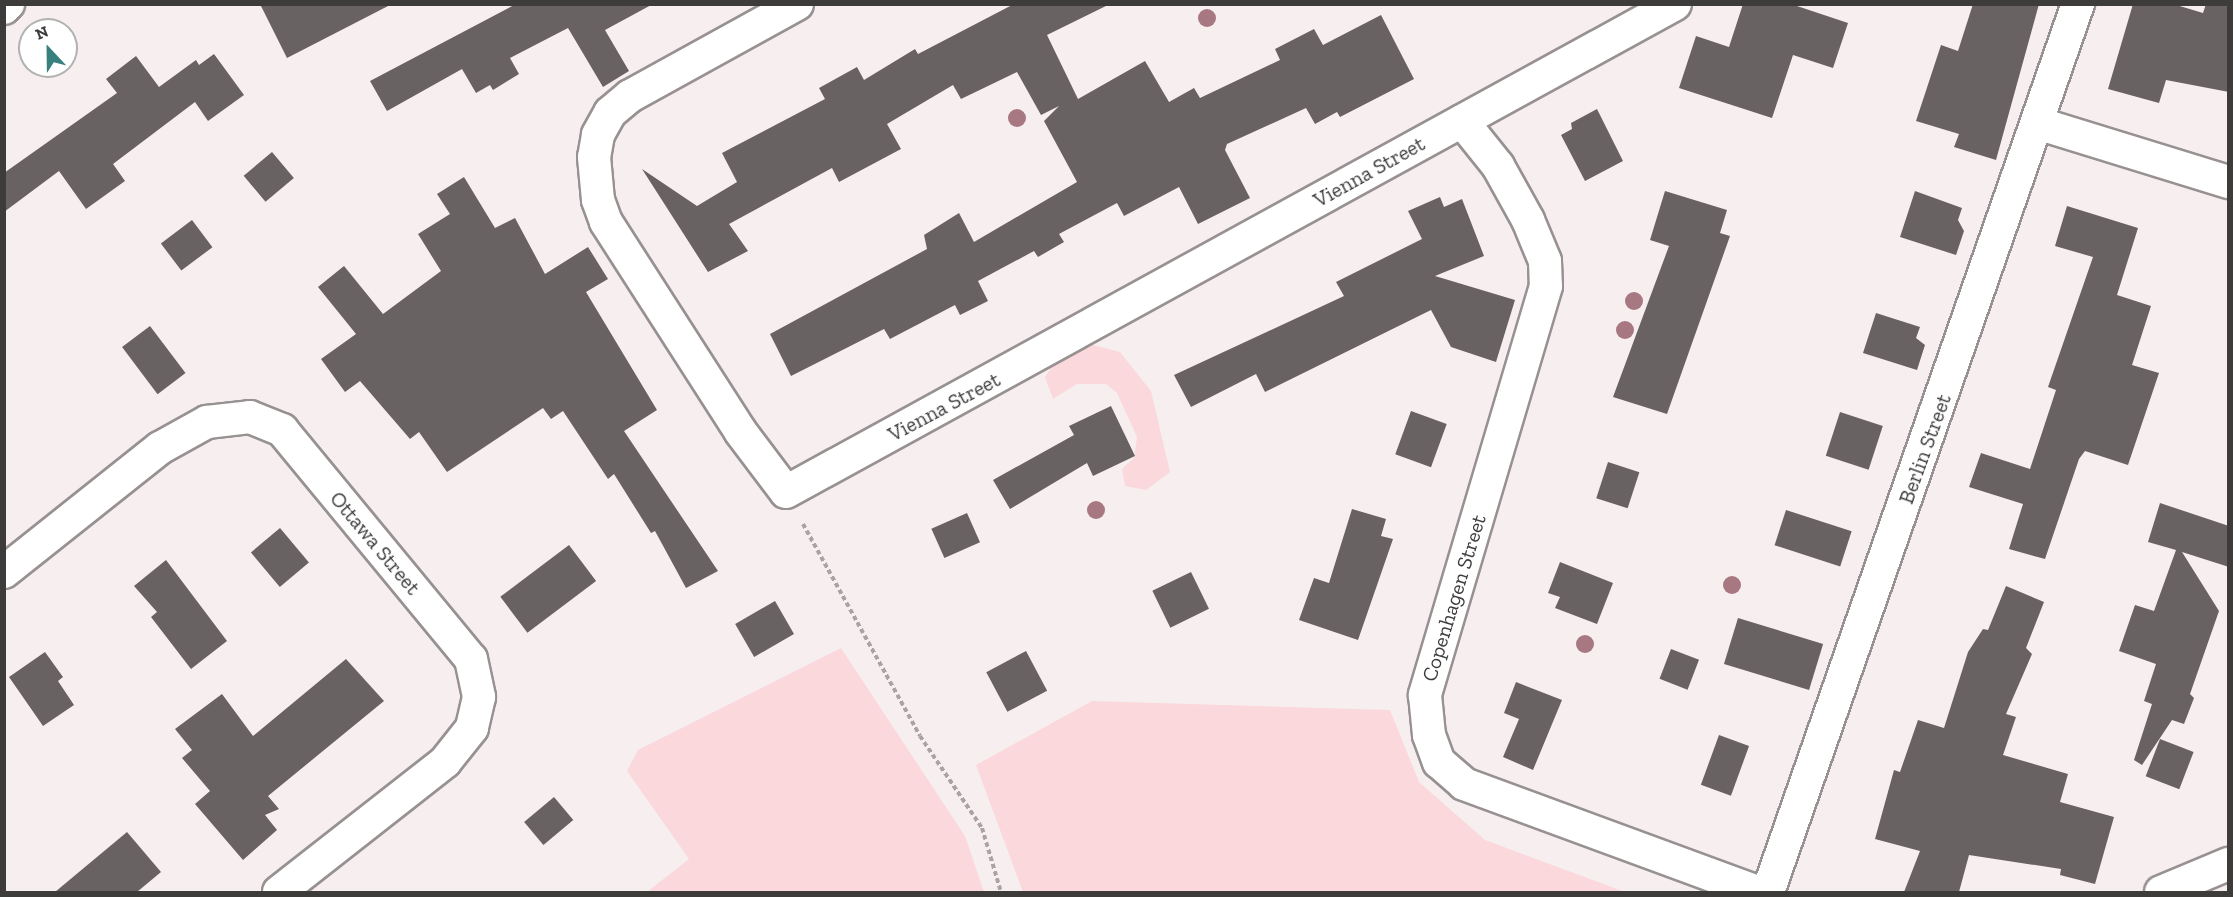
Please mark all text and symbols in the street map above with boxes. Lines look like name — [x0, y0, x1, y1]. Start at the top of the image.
north arrow — [18, 18, 78, 78]
text: N — [33, 22, 51, 44]
street label: Vienna Street — [1309, 131, 1429, 213]
street label: Vienna Street — [884, 367, 1004, 447]
street label: Berlin Street — [1894, 391, 1956, 507]
street label: Ottawa Street — [325, 486, 425, 600]
street label: Copenhagen Street — [1417, 511, 1491, 685]

